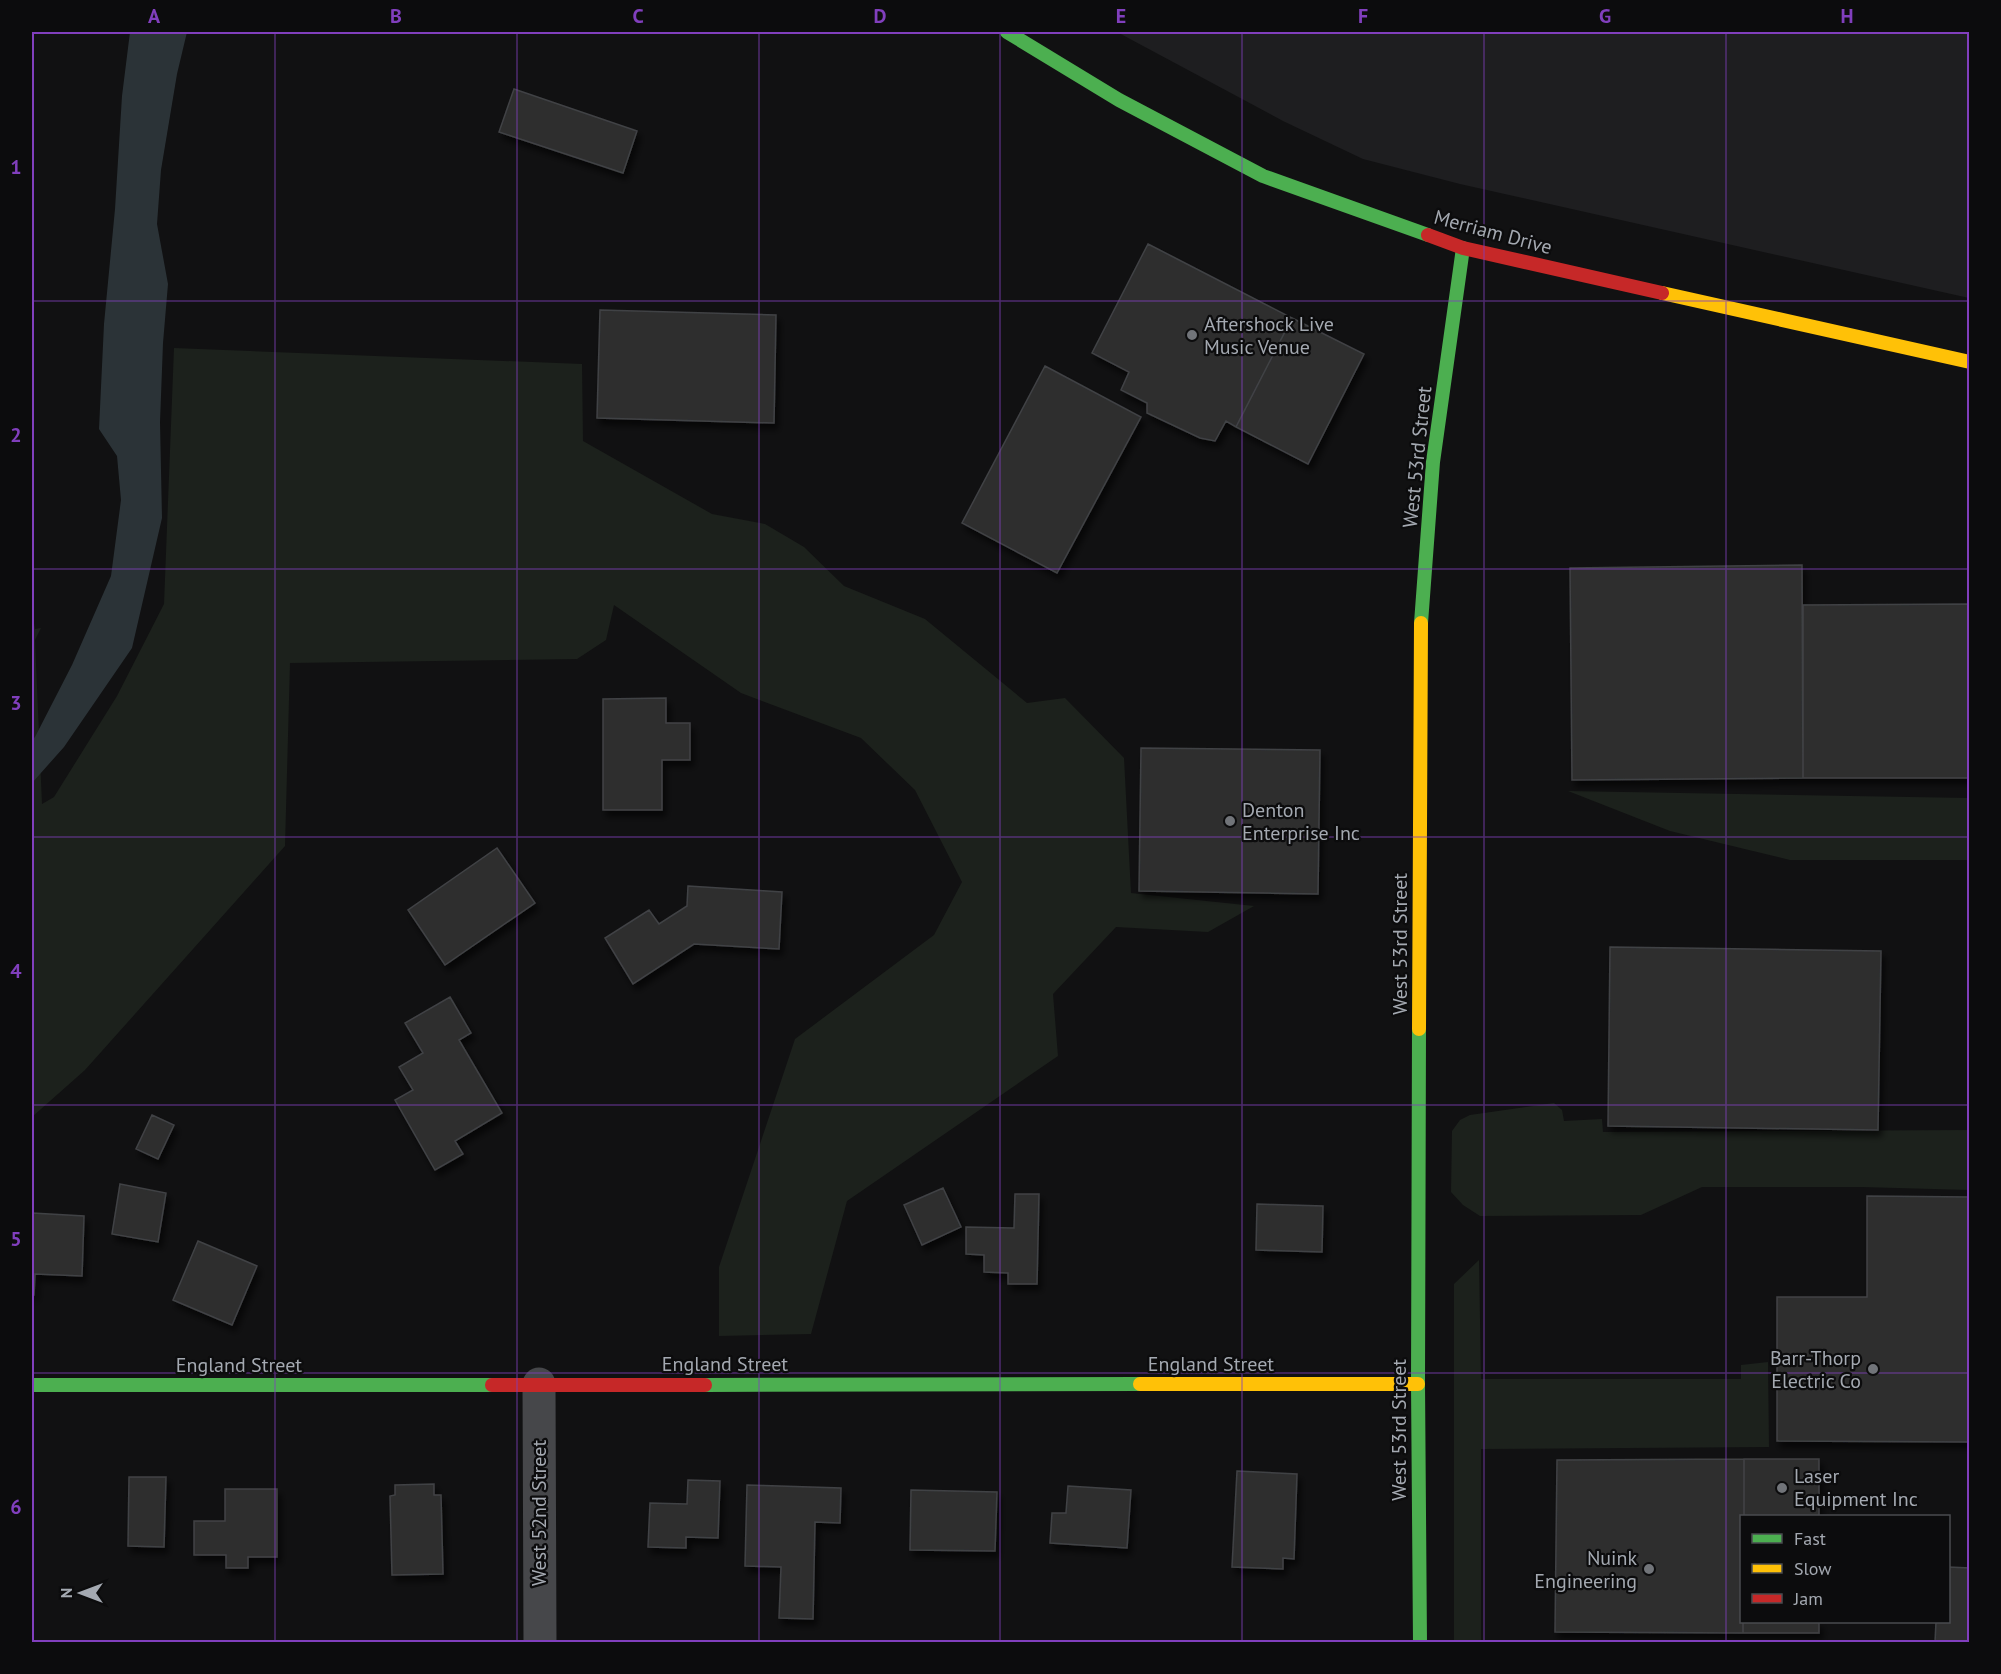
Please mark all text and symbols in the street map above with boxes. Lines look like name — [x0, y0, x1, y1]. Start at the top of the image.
text: A — [148, 3, 161, 29]
text: B — [390, 3, 402, 29]
text: C — [632, 3, 644, 29]
text: D — [874, 3, 887, 29]
text: E — [1116, 3, 1126, 29]
text: F — [1358, 3, 1368, 29]
text: G — [1599, 3, 1611, 29]
text: H — [1840, 3, 1854, 29]
text: 1 — [10, 154, 22, 180]
street label: Merriam Drive — [1431, 204, 1555, 260]
place label: Aftershock Live Music Venue — [1204, 311, 1334, 360]
marker: Aftershock Live Music Venue — [1185, 328, 1199, 342]
street label: West 53rd Street — [1397, 385, 1437, 529]
text: 2 — [10, 422, 22, 448]
text: 3 — [10, 690, 22, 716]
place label: Denton Enterprise Inc — [1242, 797, 1360, 846]
marker: Denton Enterprise Inc — [1223, 814, 1237, 828]
street label: West 53rd Street — [1387, 873, 1413, 1015]
text: 4 — [10, 958, 22, 984]
text: 5 — [10, 1226, 22, 1252]
place label: Barr-Thorp Electric Co — [1770, 1345, 1861, 1394]
street label: England Street — [662, 1351, 788, 1377]
street label: England Street — [1148, 1351, 1274, 1377]
street label: England Street — [176, 1352, 302, 1378]
street label: West 53rd Street — [1386, 1359, 1412, 1501]
marker: Barr-Thorp Electric Co — [1866, 1362, 1880, 1376]
street label: West 52nd Street — [526, 1440, 552, 1586]
place label: Laser Equipment Inc — [1794, 1463, 1918, 1512]
marker: Laser Equipment Inc — [1775, 1481, 1789, 1495]
text: 6 — [10, 1494, 22, 1520]
legend — [1740, 1515, 1950, 1623]
text: Fast — [1794, 1527, 1826, 1550]
place label: Nuink Engineering — [1534, 1545, 1637, 1594]
text: Slow — [1794, 1557, 1832, 1580]
marker: Nuink Engineering — [1642, 1562, 1656, 1576]
north arrow — [51, 1563, 111, 1623]
text: Jam — [1793, 1587, 1823, 1610]
text: N — [56, 1588, 76, 1598]

